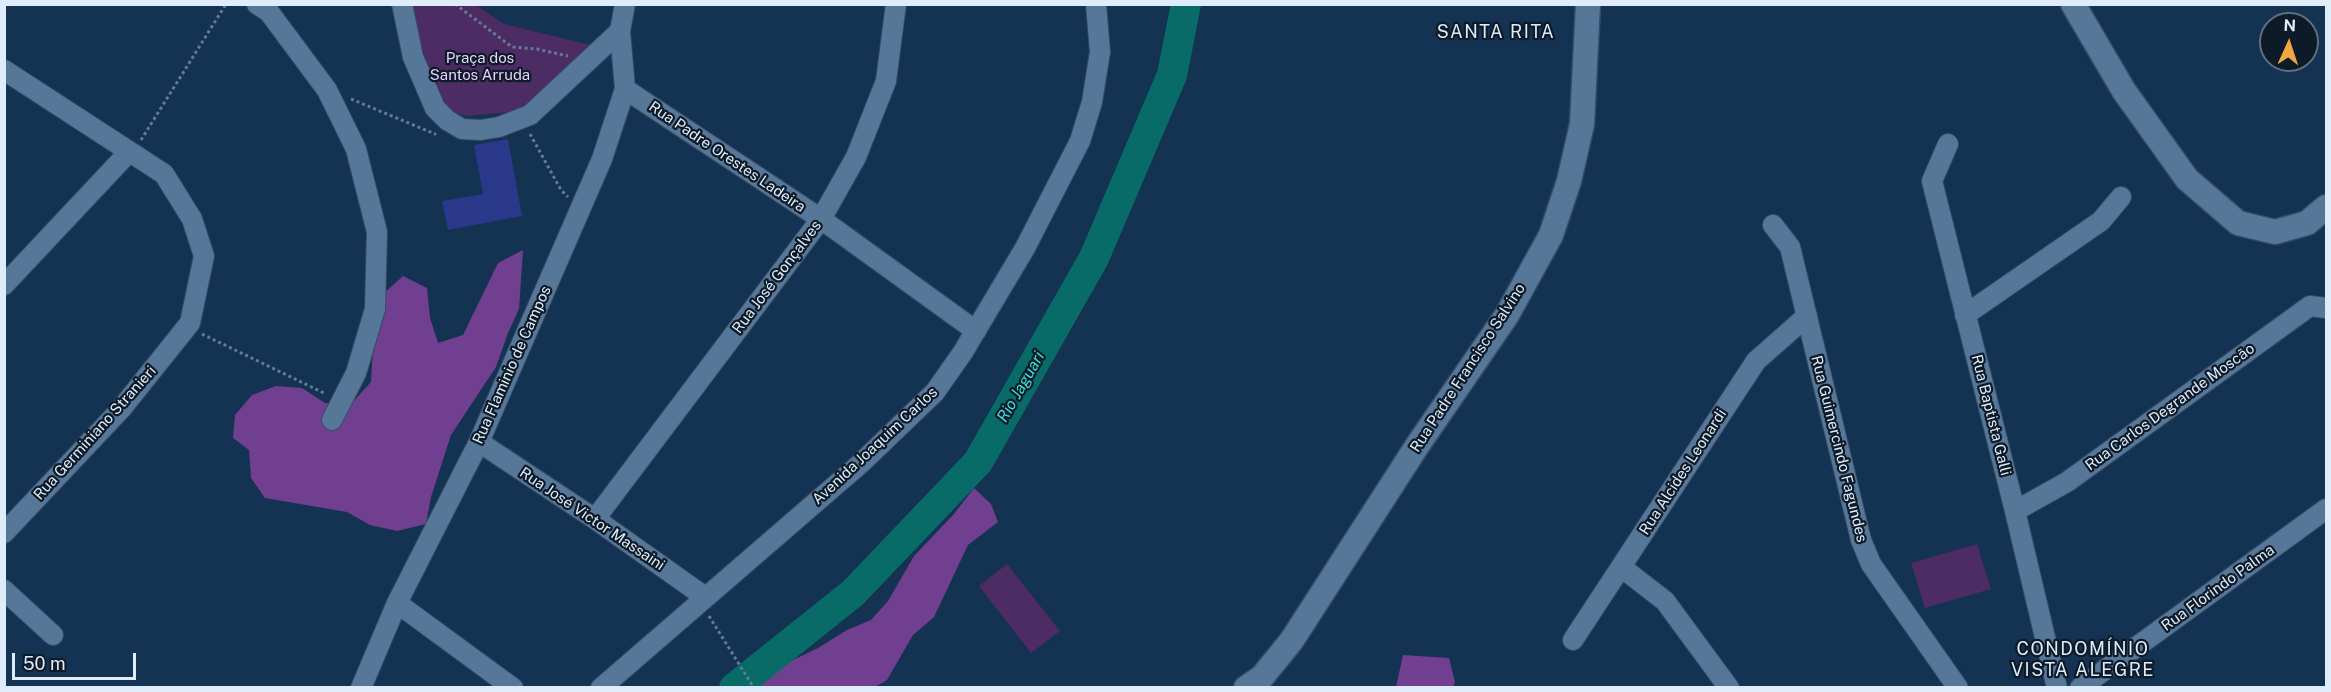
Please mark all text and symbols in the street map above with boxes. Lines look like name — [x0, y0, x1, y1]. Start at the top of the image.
north arrow — [2259, 12, 2319, 72]
text: N — [2283, 16, 2297, 35]
district label: SANTA RITA — [1437, 21, 1555, 43]
park label: Praça dos Santos Arruda — [430, 49, 530, 84]
street label: Rua Padre Orestes Ladeira — [645, 98, 809, 216]
street label: Rua José Gonçalves — [729, 217, 825, 337]
street label: Rua Padre Francisco Salvino — [1407, 280, 1529, 456]
street label: Rua Flaminio de Campos — [469, 283, 555, 447]
street label: Rua Carlos Degrande Moscão — [2082, 340, 2258, 474]
water label: Rio Jaguari — [993, 348, 1049, 426]
street label: Rua Baptista Galli — [1967, 353, 2015, 477]
street label: Rua Guimercindo Fagundes — [1807, 354, 1871, 544]
street label: Rua Germiniano Stranieri — [30, 362, 160, 504]
street label: Avenida Joaquim Carlos — [809, 383, 941, 509]
street label: Rua Alcides Leonardi — [1636, 406, 1730, 538]
street label: Rua José Victor Massaini — [516, 464, 668, 574]
street label: Rua Florindo Palma — [2158, 541, 2278, 635]
district label: CONDOMÍNIO VISTA ALEGRE — [2011, 638, 2155, 680]
scale bar — [15, 641, 140, 679]
text: 50 m — [23, 653, 66, 674]

